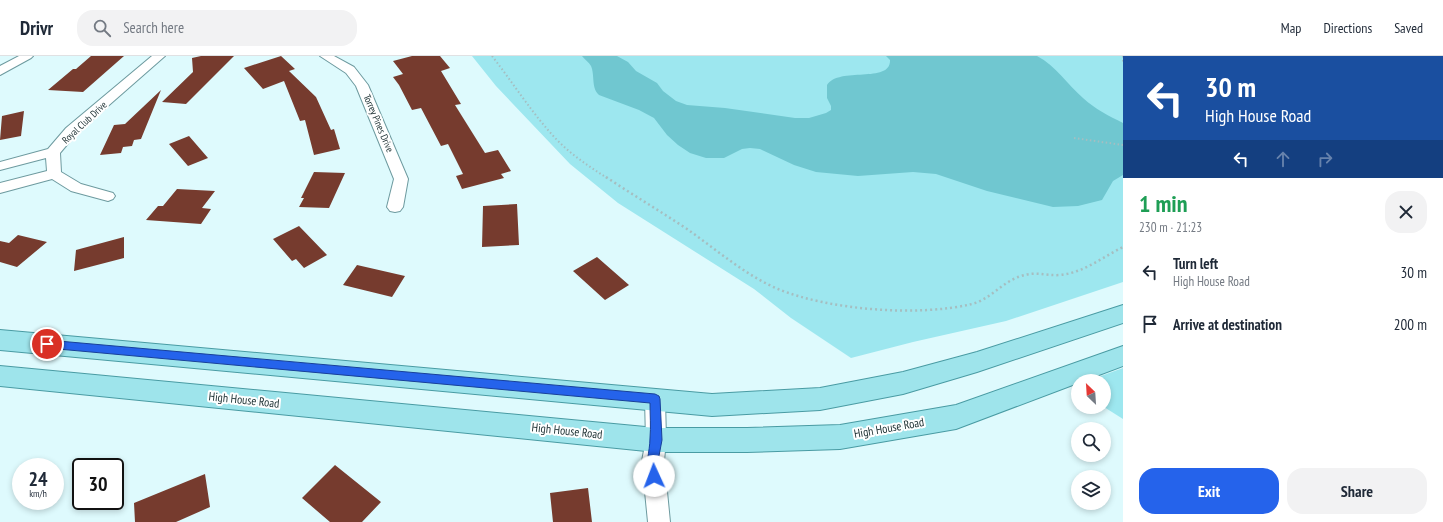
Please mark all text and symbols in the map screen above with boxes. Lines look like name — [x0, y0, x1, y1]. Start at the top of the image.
search box — [77, 10, 357, 46]
text: Drivr — [20, 16, 53, 40]
icon: search — [91, 17, 113, 39]
text: Search here — [123, 18, 184, 37]
text: Map — [1281, 19, 1301, 37]
text: Directions — [1323, 19, 1372, 37]
text: Saved — [1394, 19, 1423, 37]
text: 30 m — [1205, 68, 1256, 105]
icon: left — [1139, 72, 1191, 124]
street label: Torrey Pines Drive — [361, 92, 397, 154]
street label: Royal Club Drive — [59, 98, 110, 146]
text: High House Road — [1205, 104, 1311, 127]
icon: left — [1230, 148, 1252, 170]
icon: ahead — [1272, 148, 1294, 170]
icon: right — [1314, 148, 1336, 170]
text: 1 min — [1139, 188, 1187, 219]
button: close — [1385, 191, 1427, 233]
text: 230 m · 21:23 — [1139, 219, 1202, 236]
text: Turn left — [1173, 254, 1218, 273]
icon: left — [1139, 261, 1161, 283]
text: 30 m — [1401, 263, 1427, 282]
text: High House Road — [1173, 273, 1250, 290]
icon: arrive — [1139, 313, 1161, 335]
text: Arrive at destination — [1173, 315, 1282, 334]
text: 200 m — [1394, 315, 1427, 334]
pin — [30, 327, 64, 361]
icon: arrive — [36, 333, 58, 355]
north arrow — [1071, 374, 1111, 414]
map controls — [1071, 374, 1111, 510]
street label: High House Road — [208, 388, 280, 411]
street label: High House Road — [853, 414, 925, 441]
street label: High House Road — [531, 419, 603, 442]
button: search — [1071, 422, 1111, 462]
position arrow — [633, 455, 675, 497]
speed limit sign: 30 — [72, 458, 124, 510]
text: 24 — [28, 466, 48, 492]
button: Exit — [1139, 468, 1279, 514]
button: Share — [1287, 468, 1427, 514]
button: layers — [1071, 470, 1111, 510]
text: km/h — [29, 487, 47, 500]

